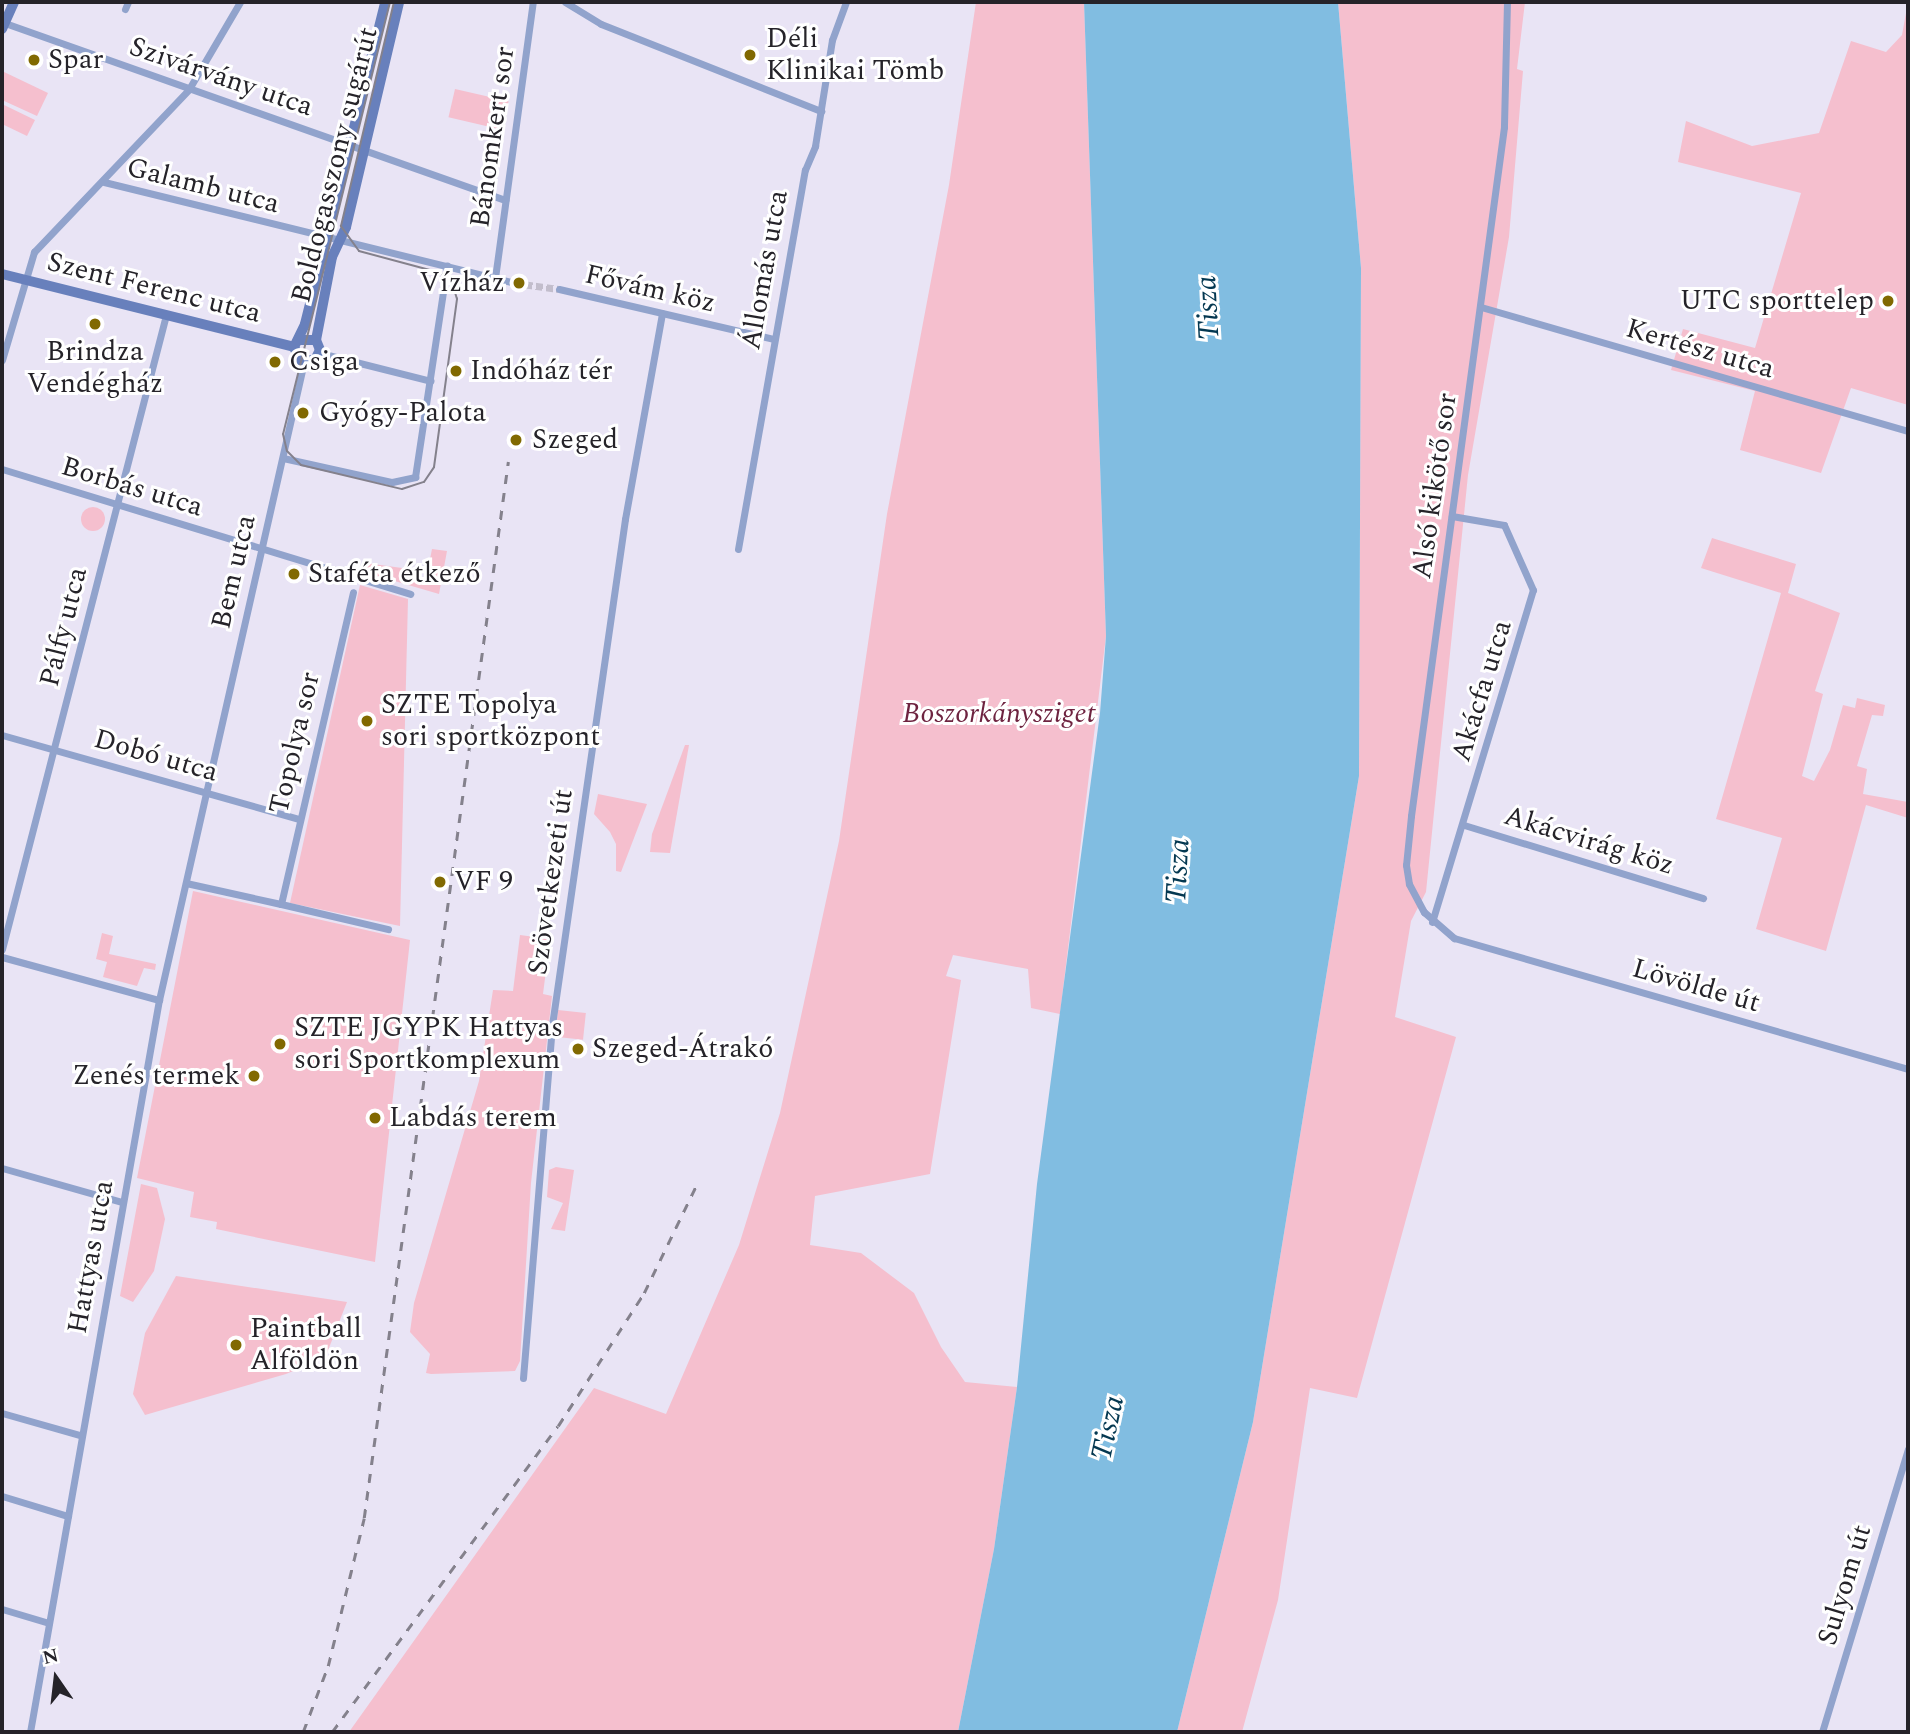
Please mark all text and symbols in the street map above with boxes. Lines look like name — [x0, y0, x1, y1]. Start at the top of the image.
place label: Déli Klinikai Tömb — [766, 22, 944, 88]
street label: Boldogasszony sugárút — [284, 24, 386, 306]
street label: Szivárvány utca — [125, 30, 317, 124]
place label: Spar — [48, 43, 104, 77]
street label: Bánomkert sor — [464, 44, 522, 230]
marker: Déli Klinikai Tömb — [740, 45, 760, 65]
marker: Spar — [26, 52, 42, 68]
street label: Galamb utca — [123, 151, 283, 221]
street label: Állomás utca — [734, 187, 796, 353]
street label: Szent Ferenc utca — [44, 245, 264, 331]
street label: Fővám köz — [581, 258, 719, 320]
place label: Vízház — [419, 266, 505, 300]
water label: Tisza — [1188, 274, 1228, 342]
marker: Vízház — [511, 275, 527, 291]
place label: UTC sporttelep — [1680, 284, 1874, 318]
marker: UTC sporttelep — [1880, 293, 1896, 309]
street label: Kertész utca — [1622, 312, 1778, 386]
marker: Brindza Vendégház — [87, 316, 103, 332]
place label: Brindza Vendégház — [27, 335, 163, 401]
place label: Csiga — [289, 345, 359, 379]
marker: Csiga — [267, 354, 283, 370]
place label: Indóház tér — [470, 354, 613, 388]
marker: Indóház tér — [448, 363, 464, 379]
street label: Alsó kikötő sor — [1405, 391, 1465, 581]
place label: Gyógy-Palota — [319, 396, 486, 430]
marker: Gyógy-Palota — [293, 403, 313, 423]
place label: Szeged — [532, 423, 618, 457]
marker: Szeged — [506, 430, 526, 450]
street label: Borbás utca — [57, 450, 207, 524]
street label: Bem utca — [205, 512, 263, 632]
place label: Staféta étkező — [308, 557, 481, 591]
street label: Pálfy utca — [33, 564, 95, 690]
marker: Staféta étkező — [286, 566, 302, 582]
street label: Akácfa utca — [1445, 616, 1519, 766]
street label: Topolya sor — [262, 669, 328, 817]
place label: SZTE Topolya sori sportközpont — [381, 688, 600, 754]
park label: Boszorkánysziget — [903, 697, 1095, 731]
marker: SZTE Topolya sori sportközpont — [359, 713, 375, 729]
street label: Dobó utca — [90, 722, 222, 790]
street label: Szövetkezeti út — [521, 787, 581, 977]
street label: Akácvirág köz — [1500, 799, 1678, 883]
water label: Tisza — [1158, 837, 1198, 905]
place label: VF 9 — [454, 865, 513, 899]
marker: VF 9 — [432, 874, 448, 890]
street label: Lövölde út — [1628, 952, 1764, 1020]
place label: SZTE JGYPK Hattyas sori Sportkomplexum — [294, 1011, 563, 1077]
place label: Szeged-Átrakó — [592, 1032, 773, 1066]
marker: SZTE JGYPK Hattyas sori Sportkomplexum — [272, 1036, 288, 1052]
marker: Szeged-Átrakó — [570, 1041, 586, 1057]
place label: Zenés termek — [72, 1059, 240, 1093]
marker: Zenés termek — [246, 1068, 262, 1084]
place label: Labdás terem — [389, 1101, 557, 1135]
marker: Labdás terem — [367, 1110, 383, 1126]
street label: Hattyas utca — [61, 1178, 121, 1336]
place label: Paintball Alföldön — [250, 1312, 362, 1378]
marker: Paintball Alföldön — [228, 1337, 244, 1353]
water label: Tisza — [1084, 1392, 1132, 1464]
street label: Sulyom út — [1811, 1521, 1879, 1649]
text: N — [40, 1641, 62, 1673]
north arrow — [21, 1643, 91, 1713]

